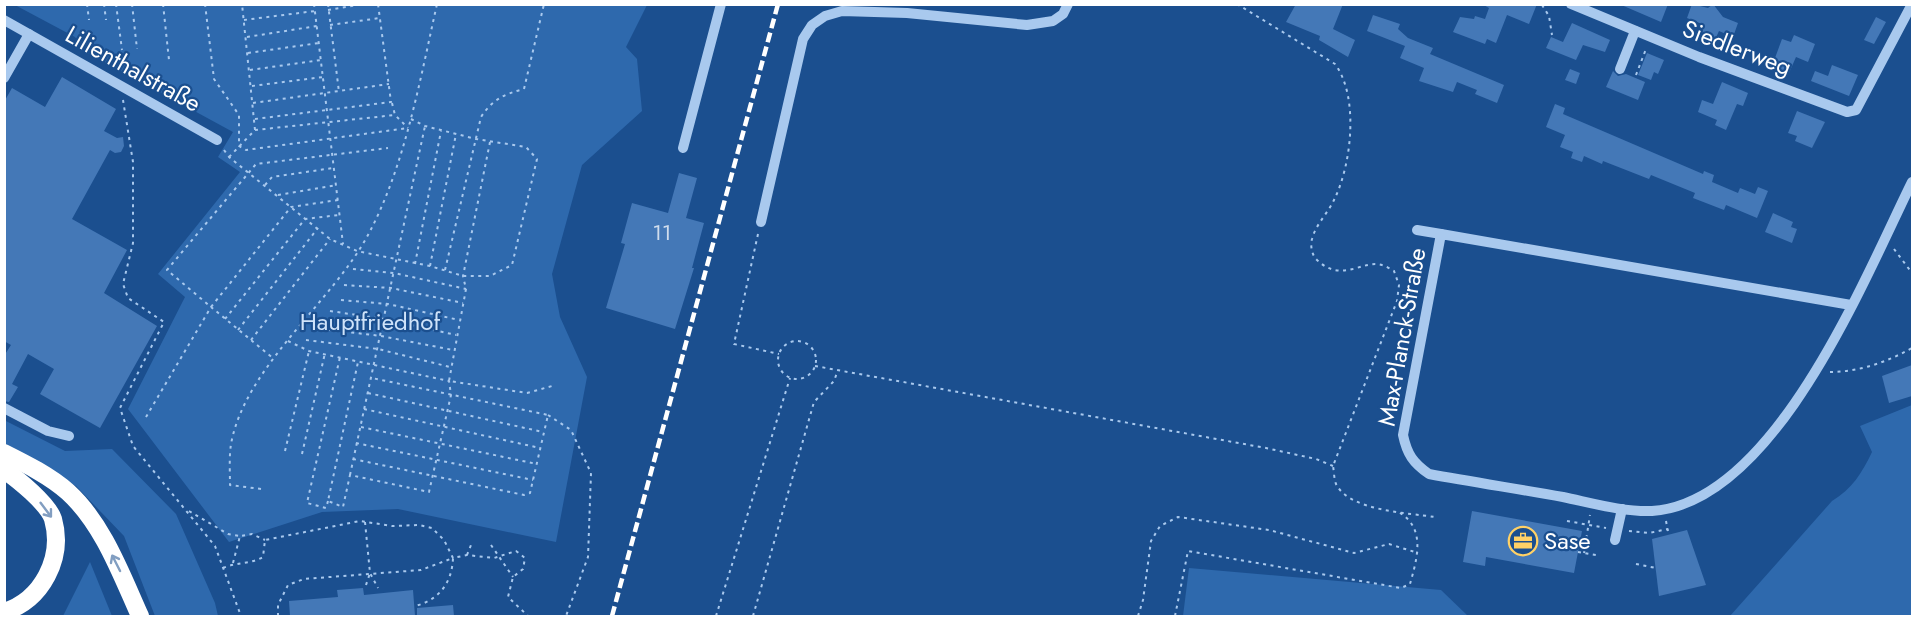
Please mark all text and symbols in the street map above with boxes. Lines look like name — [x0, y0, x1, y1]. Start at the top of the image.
street label: Siedlerweg — [1678, 11, 1797, 84]
street label: Lilienthalstraße — [59, 17, 207, 120]
house number: 11 — [653, 218, 671, 248]
street label: Max-Planck-Straße — [1369, 245, 1434, 429]
park label: Hauptfriedhof — [300, 304, 441, 339]
one-way arrow — [40, 502, 53, 518]
place label: Sase — [1544, 523, 1591, 558]
office icon: Sase — [1507, 525, 1539, 557]
one-way arrow — [110, 555, 122, 572]

